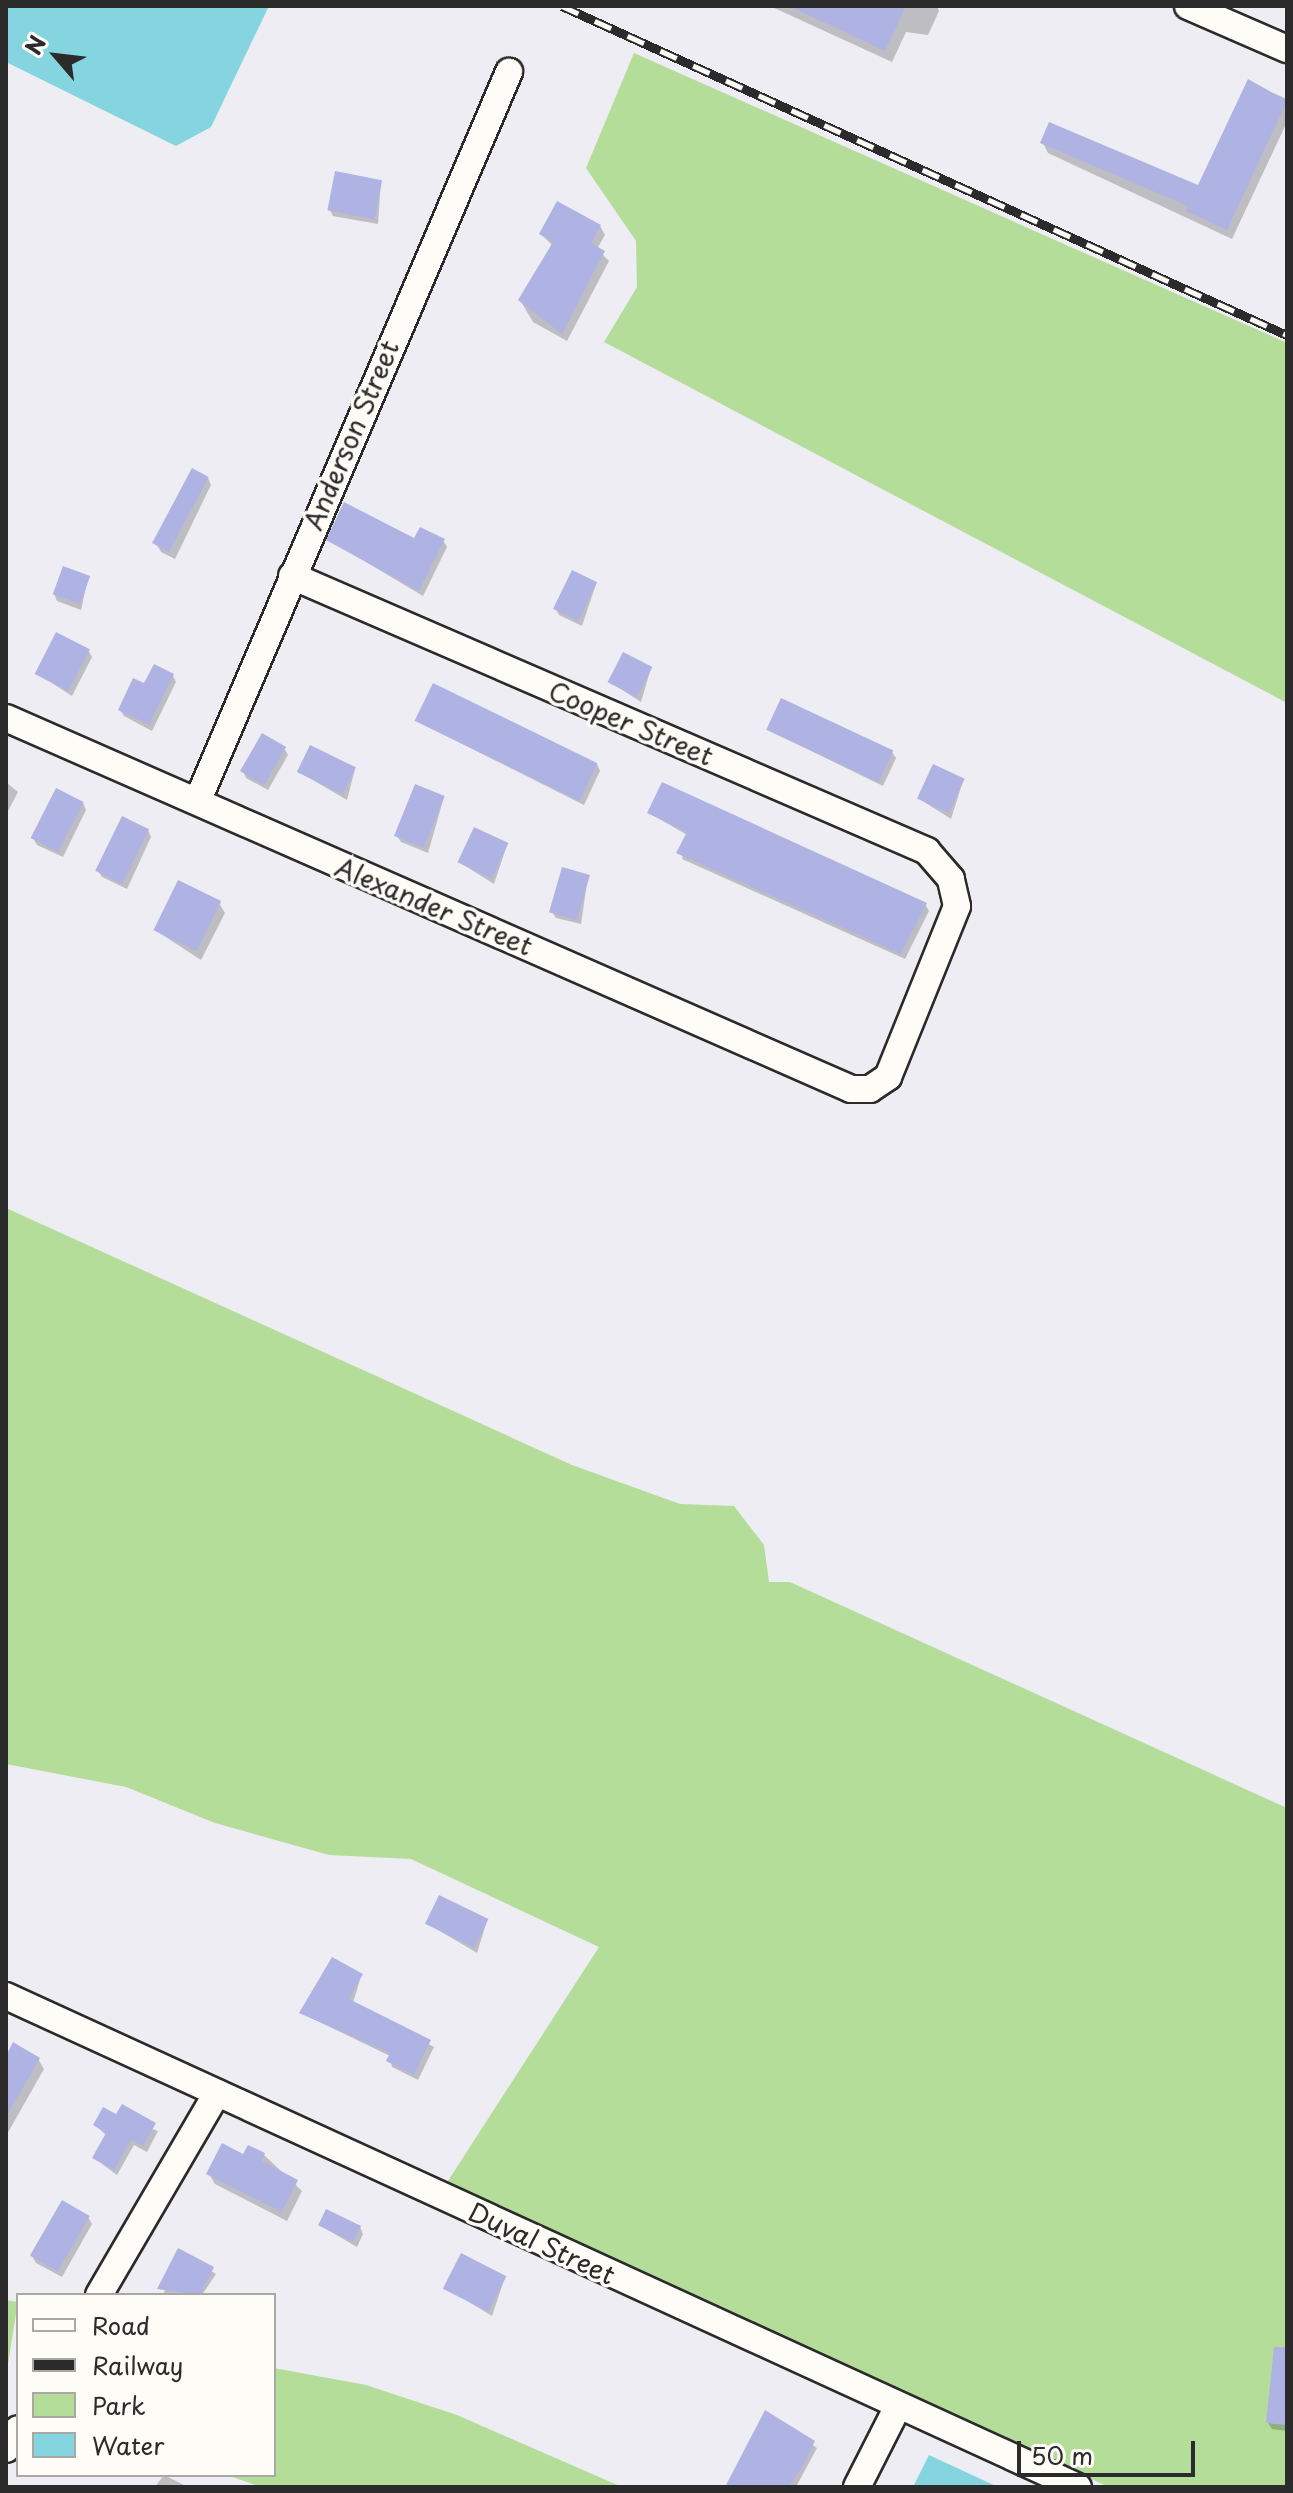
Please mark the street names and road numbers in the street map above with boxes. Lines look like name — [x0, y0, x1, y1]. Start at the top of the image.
street label: Anderson Street — [297, 335, 405, 535]
street label: Cooper Street — [544, 674, 718, 772]
street label: Alexander Street — [330, 850, 538, 962]
street label: Duval Street — [464, 2195, 620, 2291]

